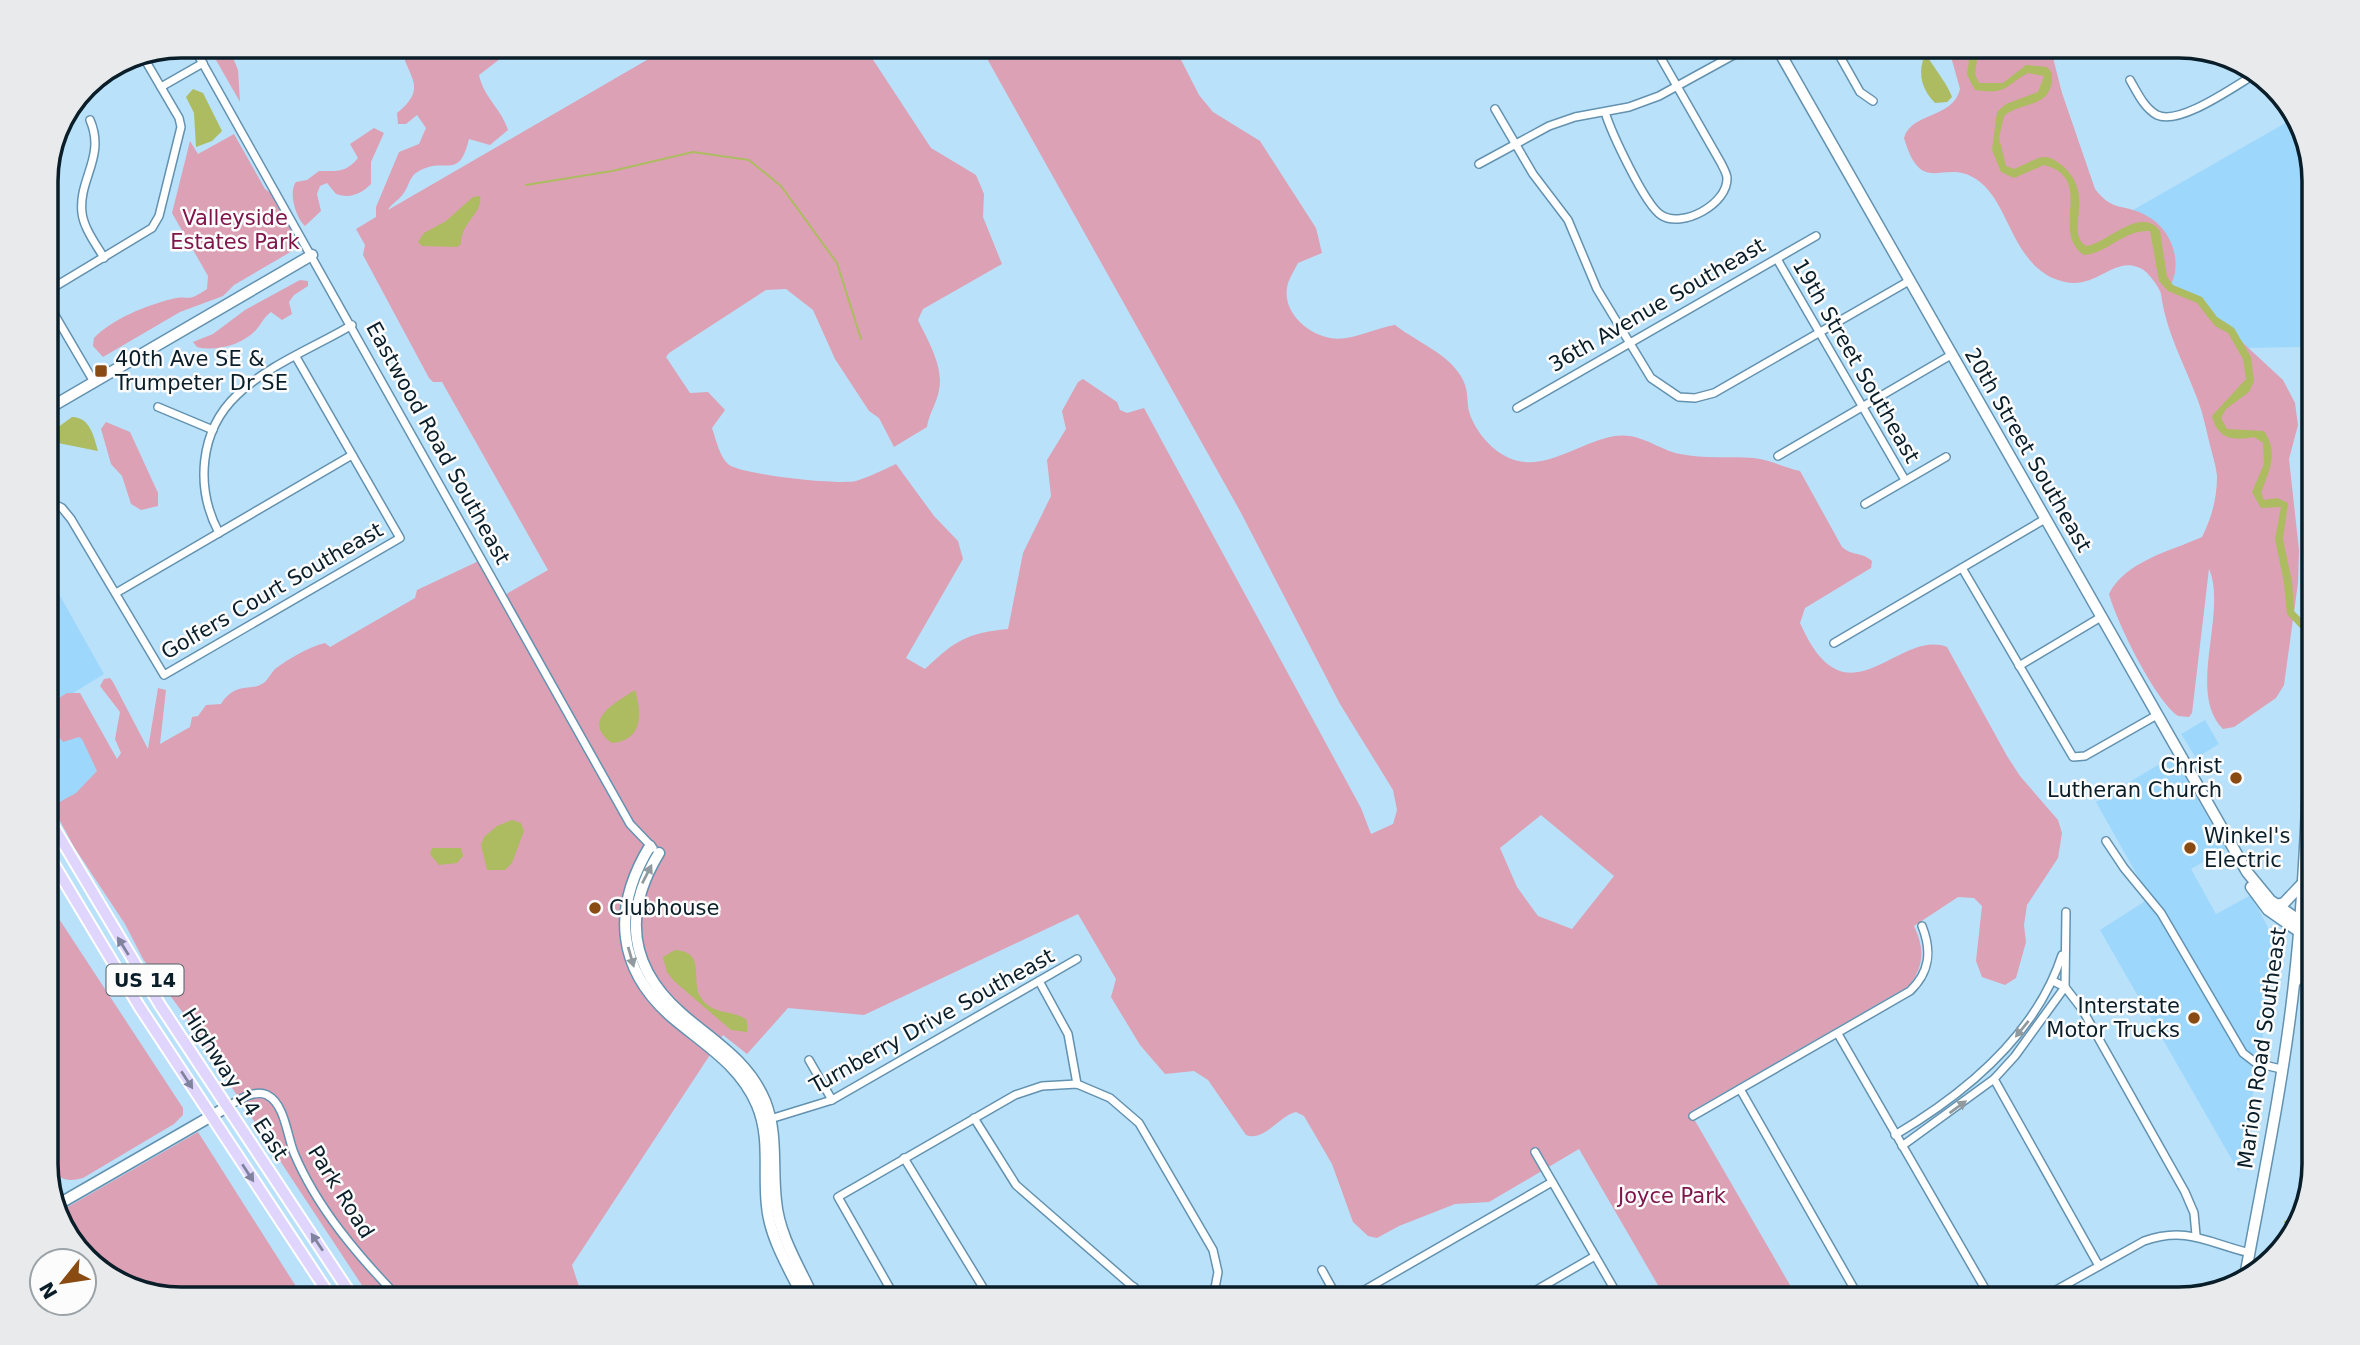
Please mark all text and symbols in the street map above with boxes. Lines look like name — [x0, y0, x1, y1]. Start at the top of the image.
park label: Valleyside Estates Park — [170, 206, 301, 254]
street label: 36th Avenue Southeast — [1545, 233, 1769, 377]
street label: 19th Street Southeast — [1788, 255, 1924, 467]
street label: Eastwood Road Southeast — [361, 318, 515, 568]
street label: 20th Street Southeast — [1960, 344, 2096, 556]
place label: 40th Ave SE & Trumpeter Dr SE — [114, 347, 288, 395]
marker: 40th Ave SE & Trumpeter Dr SE — [93, 363, 109, 379]
street label: Golfers Court Southeast — [157, 518, 387, 664]
place label: Christ Lutheran Church — [2047, 754, 2222, 802]
marker: Christ Lutheran Church — [2228, 770, 2244, 786]
place label: Winkel's Electric — [2204, 824, 2290, 872]
marker: Winkel's Electric — [2182, 840, 2198, 856]
one-way arrow — [641, 864, 652, 884]
place label: Clubhouse — [609, 896, 719, 920]
marker: Clubhouse — [587, 900, 603, 916]
street label: Marion Road Southeast — [2233, 926, 2291, 1170]
one-way arrow — [117, 937, 130, 956]
street label: Turnberry Drive Southeast — [805, 944, 1058, 1099]
one-way arrow — [626, 947, 636, 968]
road number: US 14 — [106, 964, 184, 996]
place label: Interstate Motor Trucks — [2046, 994, 2180, 1042]
street label: Highway 14 East — [177, 1004, 293, 1164]
marker: Interstate Motor Trucks — [2186, 1010, 2202, 1026]
one-way arrow — [2014, 1019, 2029, 1037]
one-way arrow — [180, 1070, 193, 1089]
one-way arrow — [1949, 1101, 1967, 1115]
street label: Park Road — [303, 1141, 379, 1243]
one-way arrow — [241, 1163, 254, 1182]
park label: Joyce Park — [1616, 1184, 1727, 1208]
one-way arrow — [311, 1233, 324, 1252]
north arrow — [28, 1247, 98, 1317]
text: N — [35, 1278, 62, 1303]

